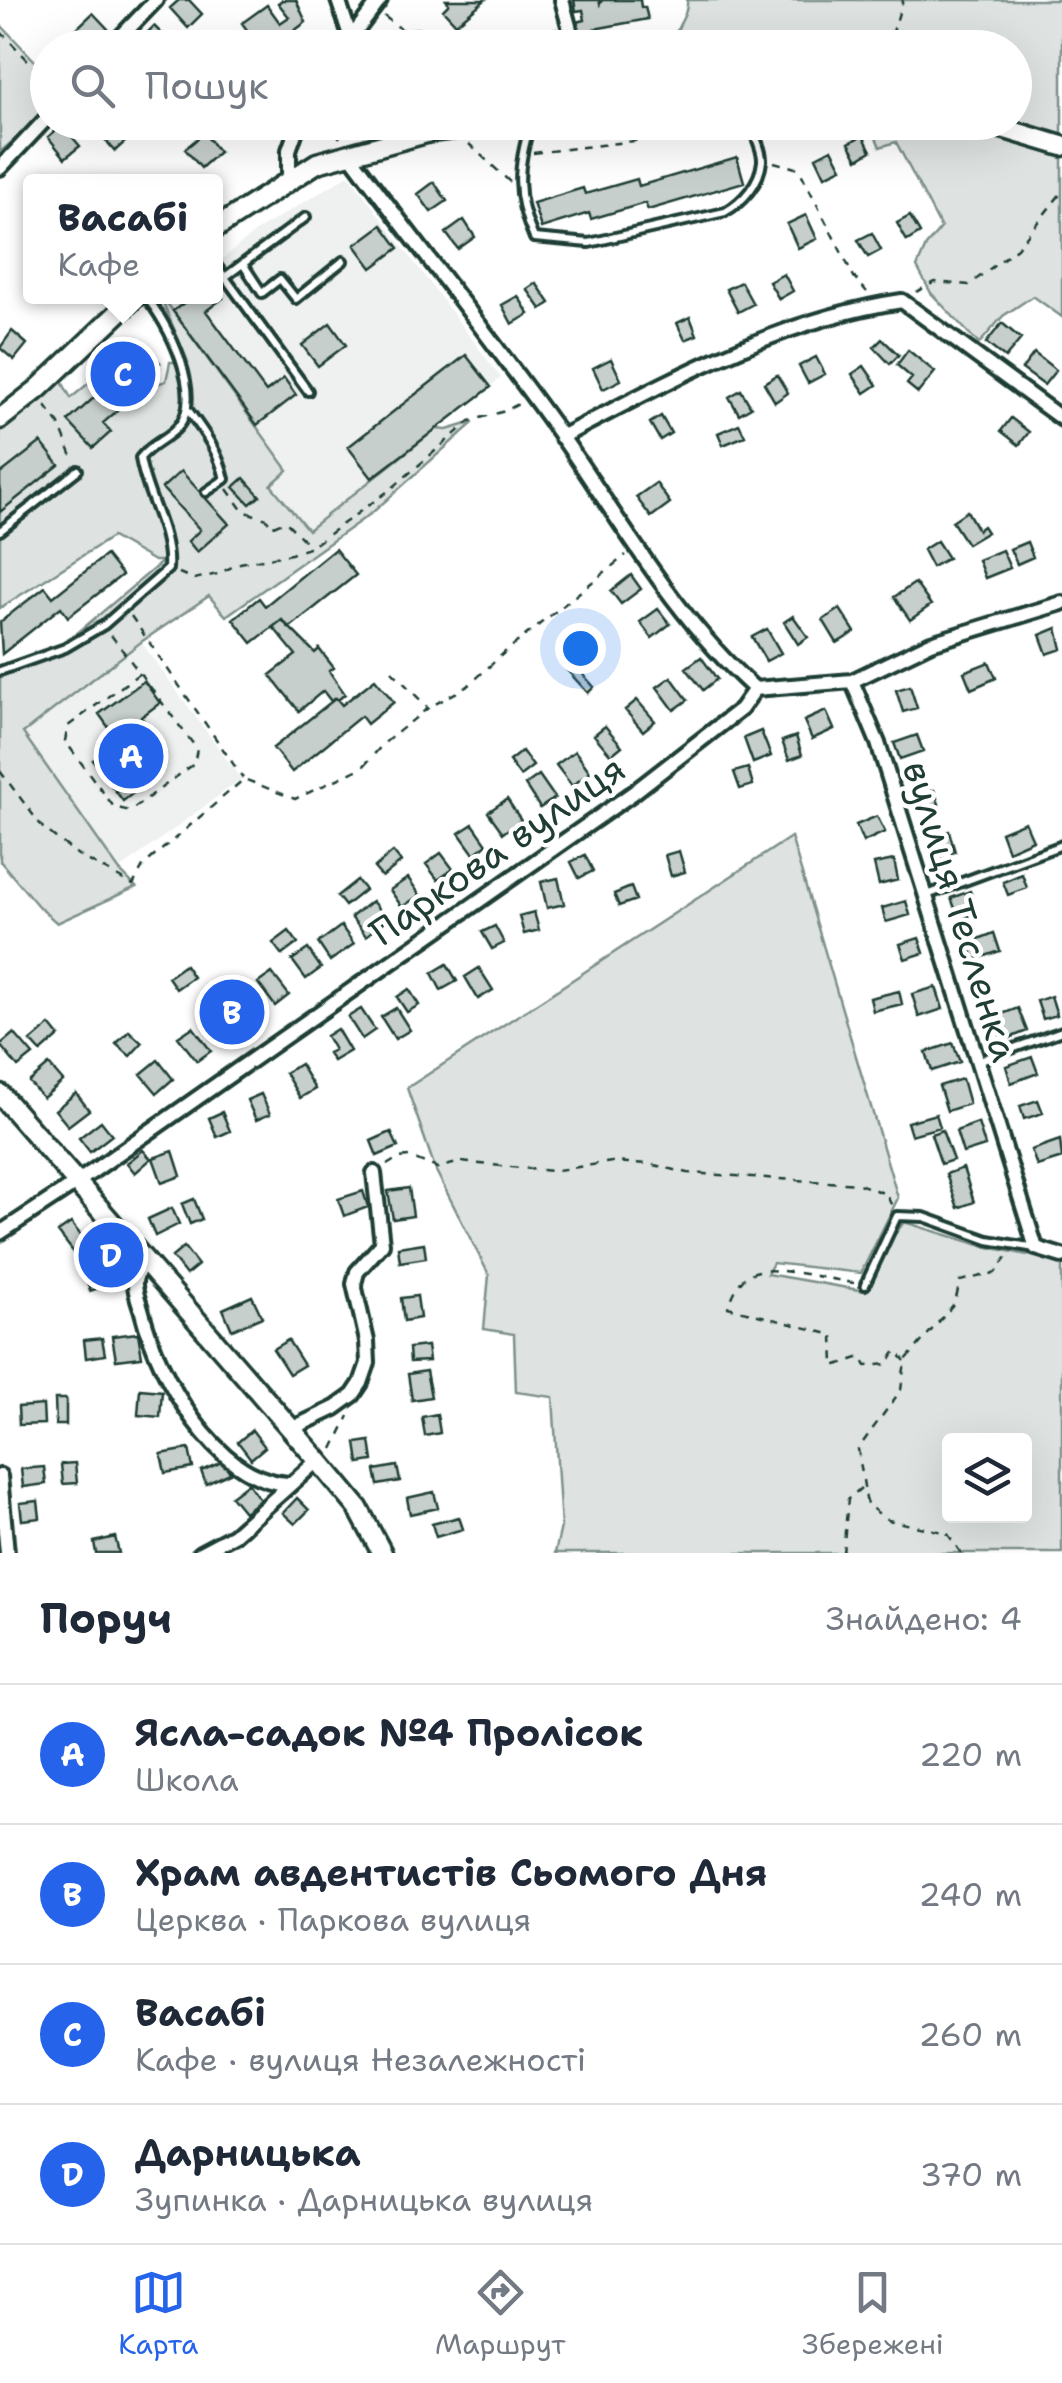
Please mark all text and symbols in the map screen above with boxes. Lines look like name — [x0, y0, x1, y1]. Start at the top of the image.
search box — [30, 30, 1032, 140]
icon: search — [65, 58, 120, 113]
text: Пошук — [145, 60, 268, 111]
popup — [23, 174, 223, 304]
text: Васабі — [58, 192, 188, 243]
text: Кафе — [58, 243, 140, 286]
pin: C — [90, 336, 156, 412]
your location — [555, 623, 606, 674]
pin: A — [98, 718, 164, 794]
street label: Паркова вулиця — [359, 743, 635, 957]
street label: вулиця Тесленка — [891, 754, 1031, 1068]
pin: B — [200, 974, 264, 1050]
pin: D — [78, 1218, 144, 1292]
map controls — [942, 1433, 1032, 1523]
button: layers — [942, 1433, 1032, 1523]
text: Поруч — [40, 1590, 172, 1646]
text: Знайдено: 4 — [826, 1597, 1022, 1640]
text: Ясла-садок №4 Пролісок — [135, 1707, 643, 1758]
text: A — [60, 1733, 85, 1776]
text: 220 m — [919, 1733, 1022, 1776]
text: Школа — [135, 1758, 239, 1801]
text: Храм авдентистів Сьомого Дня — [135, 1847, 767, 1898]
text: B — [63, 1873, 82, 1916]
text: 240 m — [919, 1873, 1022, 1916]
text: Церква · Паркова вулиця — [135, 1898, 531, 1941]
text: Васабі — [135, 1987, 266, 2038]
text: C — [63, 2013, 82, 2056]
text: 260 m — [919, 2013, 1022, 2056]
text: Кафе · вулиця Незалежності — [135, 2038, 586, 2081]
text: Дарницька — [135, 2127, 361, 2178]
text: D — [61, 2153, 84, 2196]
text: 370 m — [920, 2153, 1022, 2196]
text: Зупинка · Дарницька вулиця — [135, 2178, 593, 2221]
tab: Карта — [118, 2265, 198, 2363]
tab: Маршрут — [435, 2265, 566, 2363]
tab: Збережені — [802, 2265, 944, 2363]

